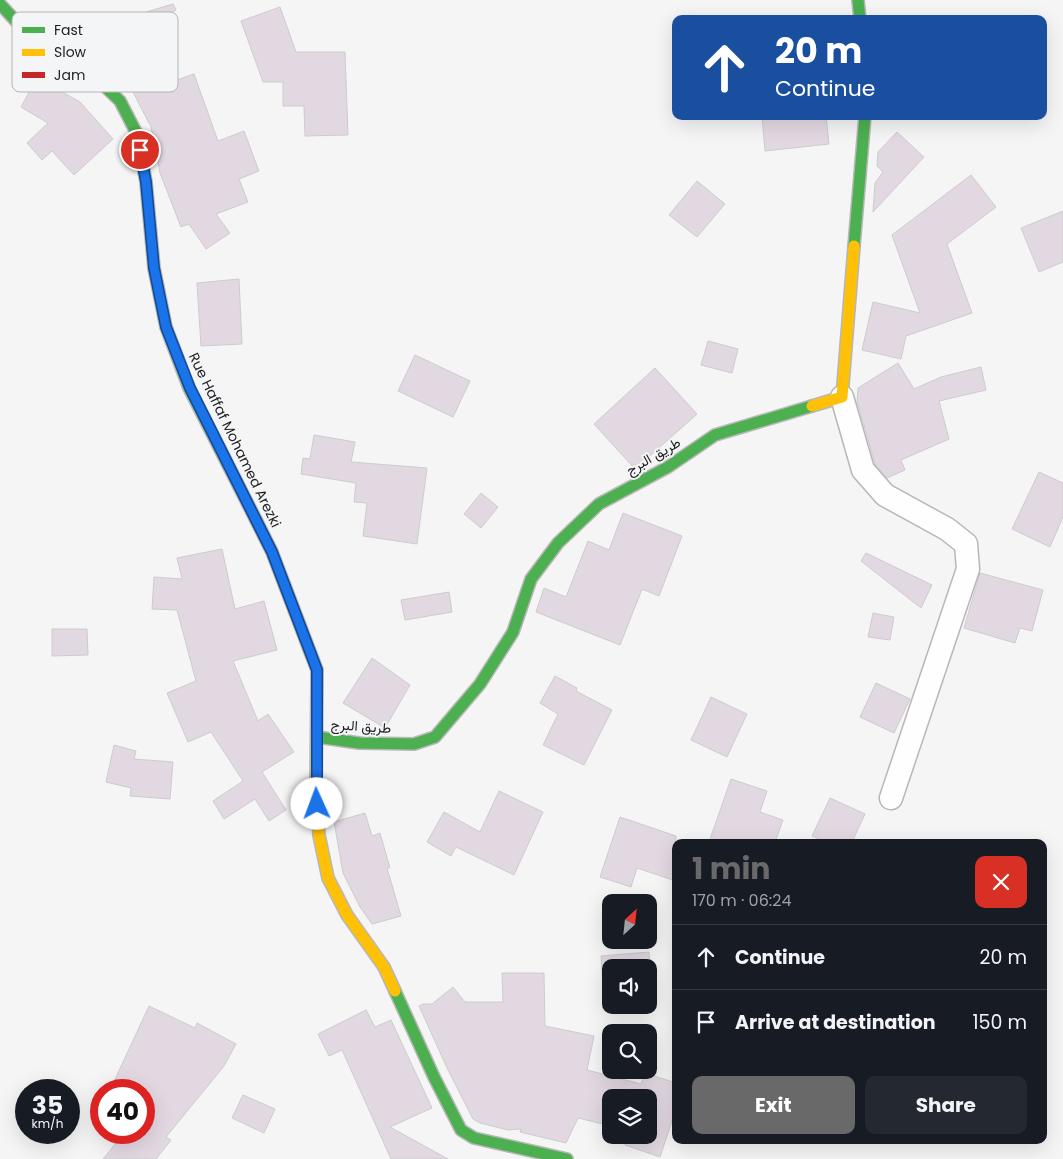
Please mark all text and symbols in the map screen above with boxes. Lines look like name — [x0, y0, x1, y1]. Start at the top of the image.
legend — [12, 12, 178, 92]
text: Fast — [54, 20, 83, 40]
text: 20 m — [775, 26, 862, 75]
icon: ahead — [692, 35, 757, 100]
text: Slow — [54, 42, 87, 62]
text: Jam — [54, 65, 85, 85]
text: Continue — [775, 73, 875, 104]
pin — [119, 129, 161, 171]
icon: arrive — [126, 136, 154, 164]
street label: Rue Haffaf Mohamed Arezki — [184, 349, 286, 531]
street label: طريق البرج — [622, 432, 685, 481]
street label: طريق البرج — [330, 714, 392, 739]
position arrow — [290, 777, 342, 829]
text: 1 min — [692, 847, 770, 890]
button: close — [975, 856, 1027, 908]
text: 170 m · 06:24 — [692, 889, 791, 912]
north arrow — [602, 894, 658, 949]
map controls — [602, 894, 657, 1144]
icon: ahead — [692, 943, 720, 971]
text: Continue — [735, 944, 825, 971]
text: 20 m — [979, 944, 1027, 971]
button: sound — [602, 959, 657, 1014]
icon: arrive — [692, 1008, 720, 1036]
text: Arrive at destination — [735, 1009, 936, 1036]
text: 150 m — [972, 1009, 1027, 1036]
button: search — [602, 1024, 657, 1079]
button: Exit — [692, 1076, 855, 1134]
button: Share — [865, 1076, 1027, 1134]
speed limit sign: 40 — [90, 1079, 155, 1144]
text: 35 — [32, 1088, 63, 1123]
button: layers — [602, 1089, 657, 1144]
text: km/h — [32, 1115, 63, 1132]

